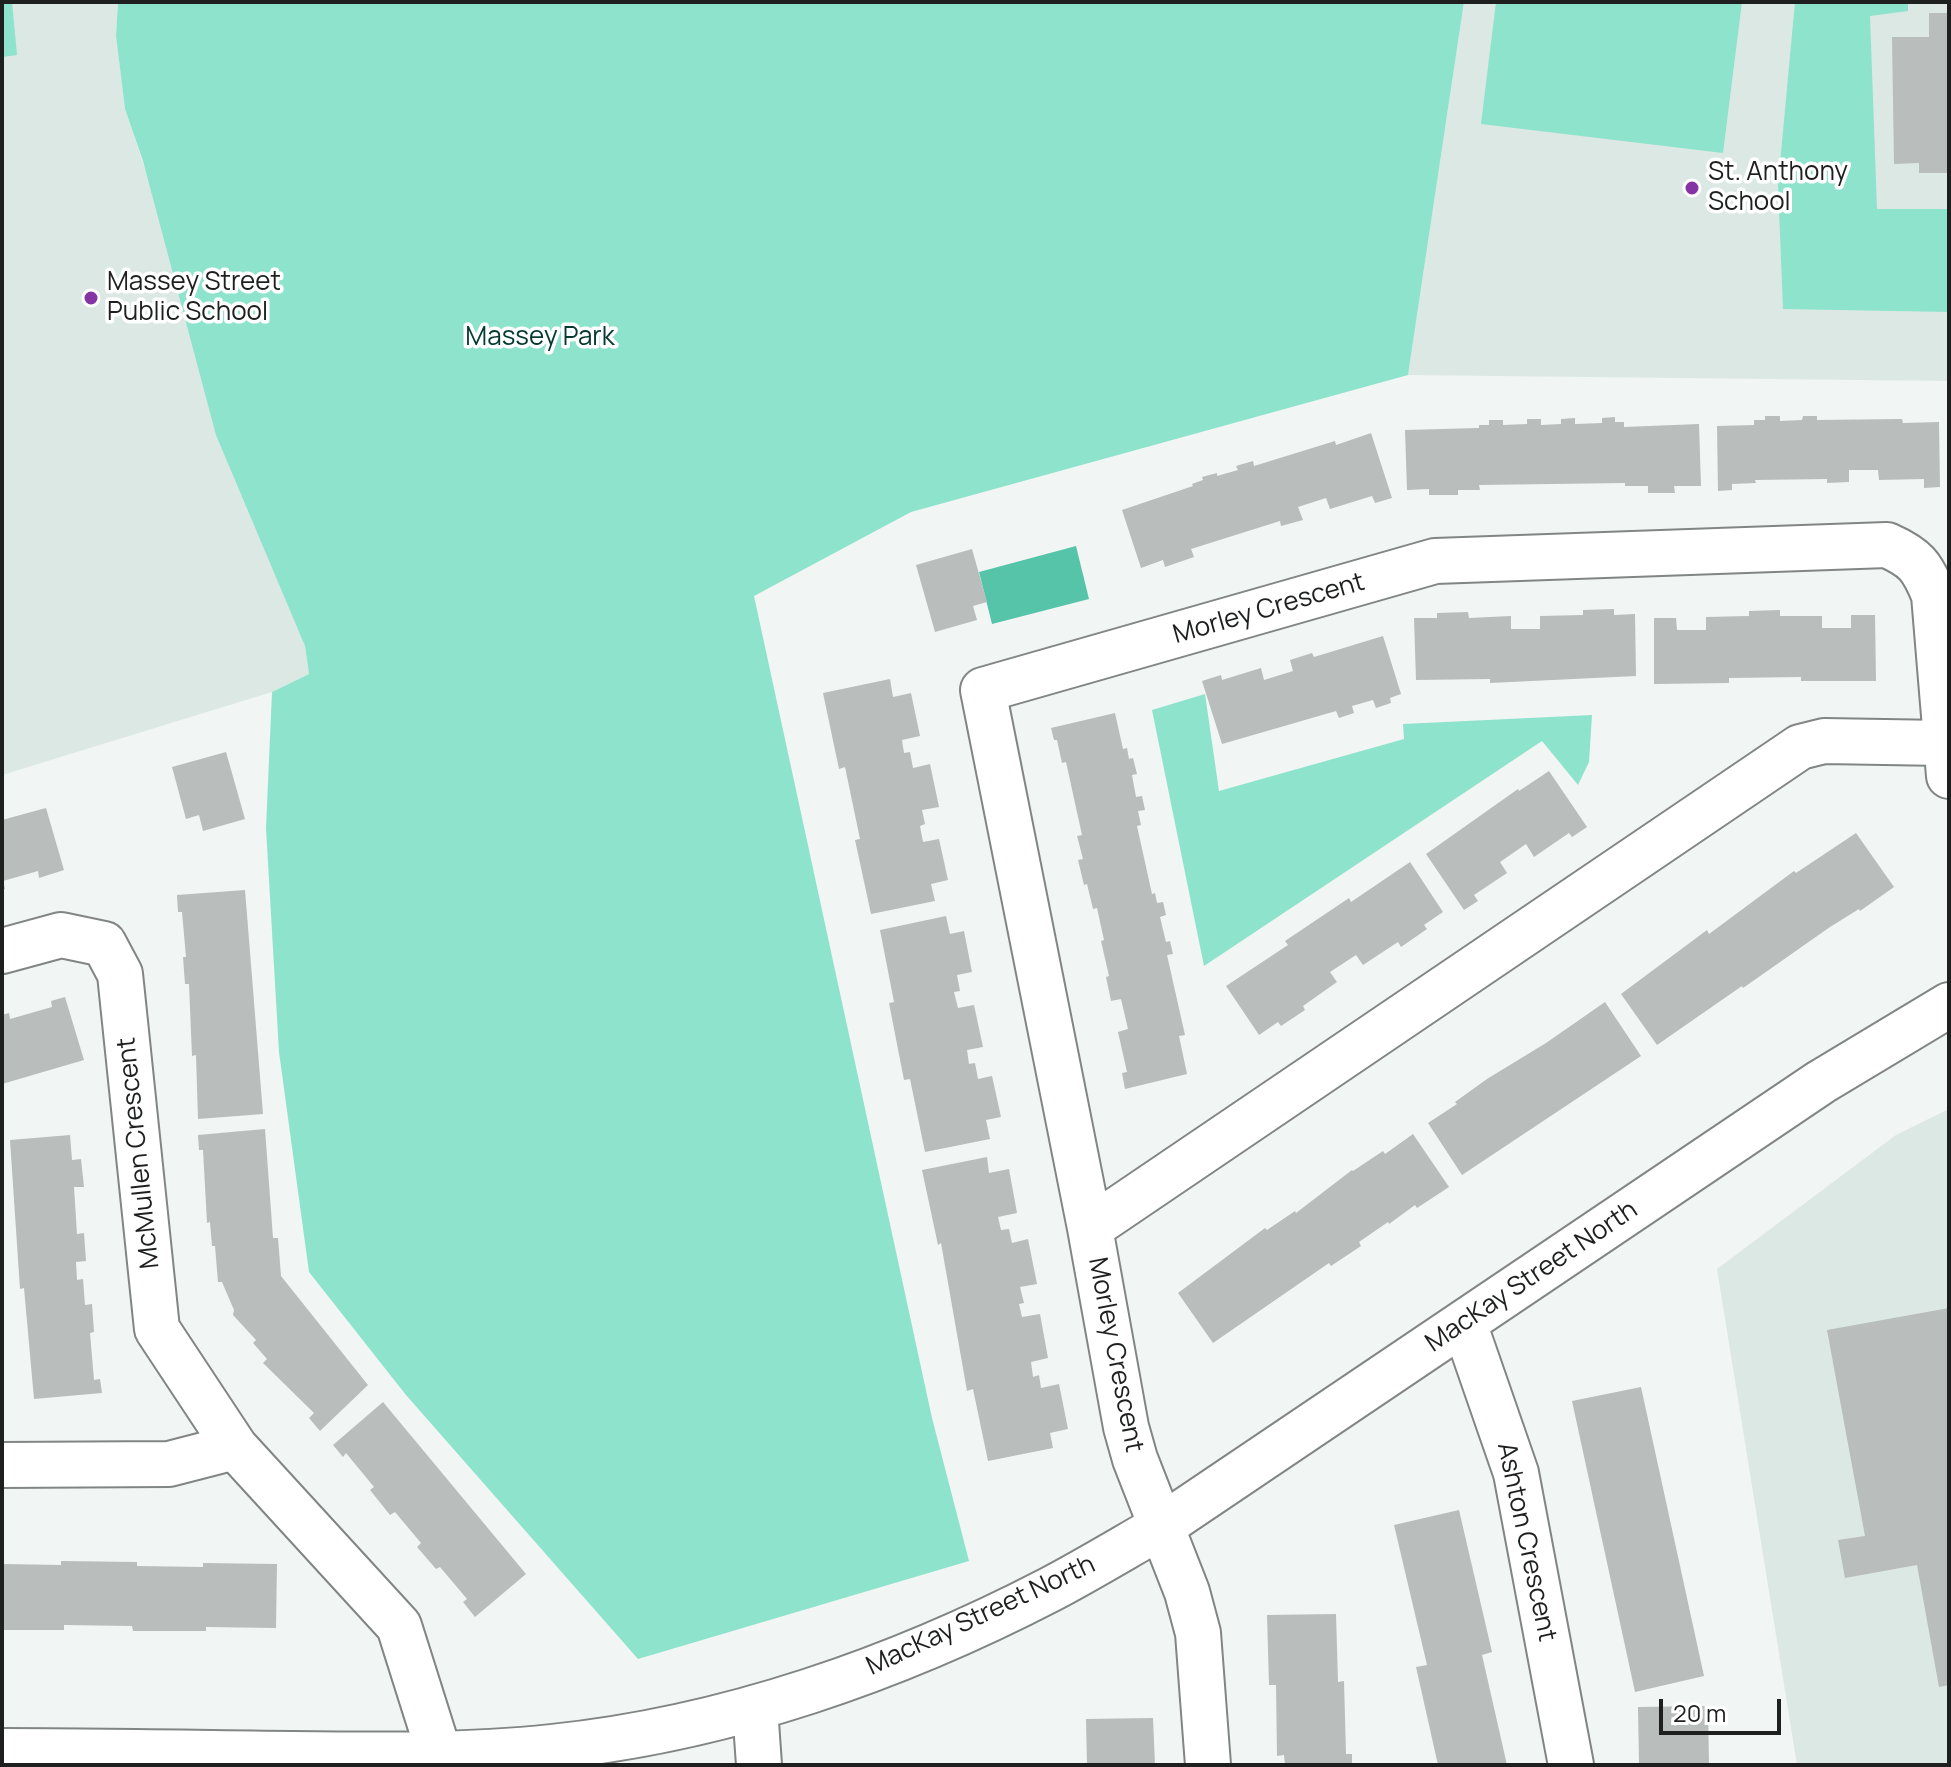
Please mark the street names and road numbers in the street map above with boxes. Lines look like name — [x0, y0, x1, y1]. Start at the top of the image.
street label: Morley Crescent — [1170, 567, 1368, 651]
street label: McMullen Crescent — [111, 1036, 167, 1270]
street label: MacKay Street North — [1420, 1195, 1644, 1359]
street label: Morley Crescent — [1081, 1255, 1149, 1455]
street label: Ashton Crescent — [1490, 1440, 1562, 1644]
street label: MacKay Street North — [862, 1549, 1100, 1683]

